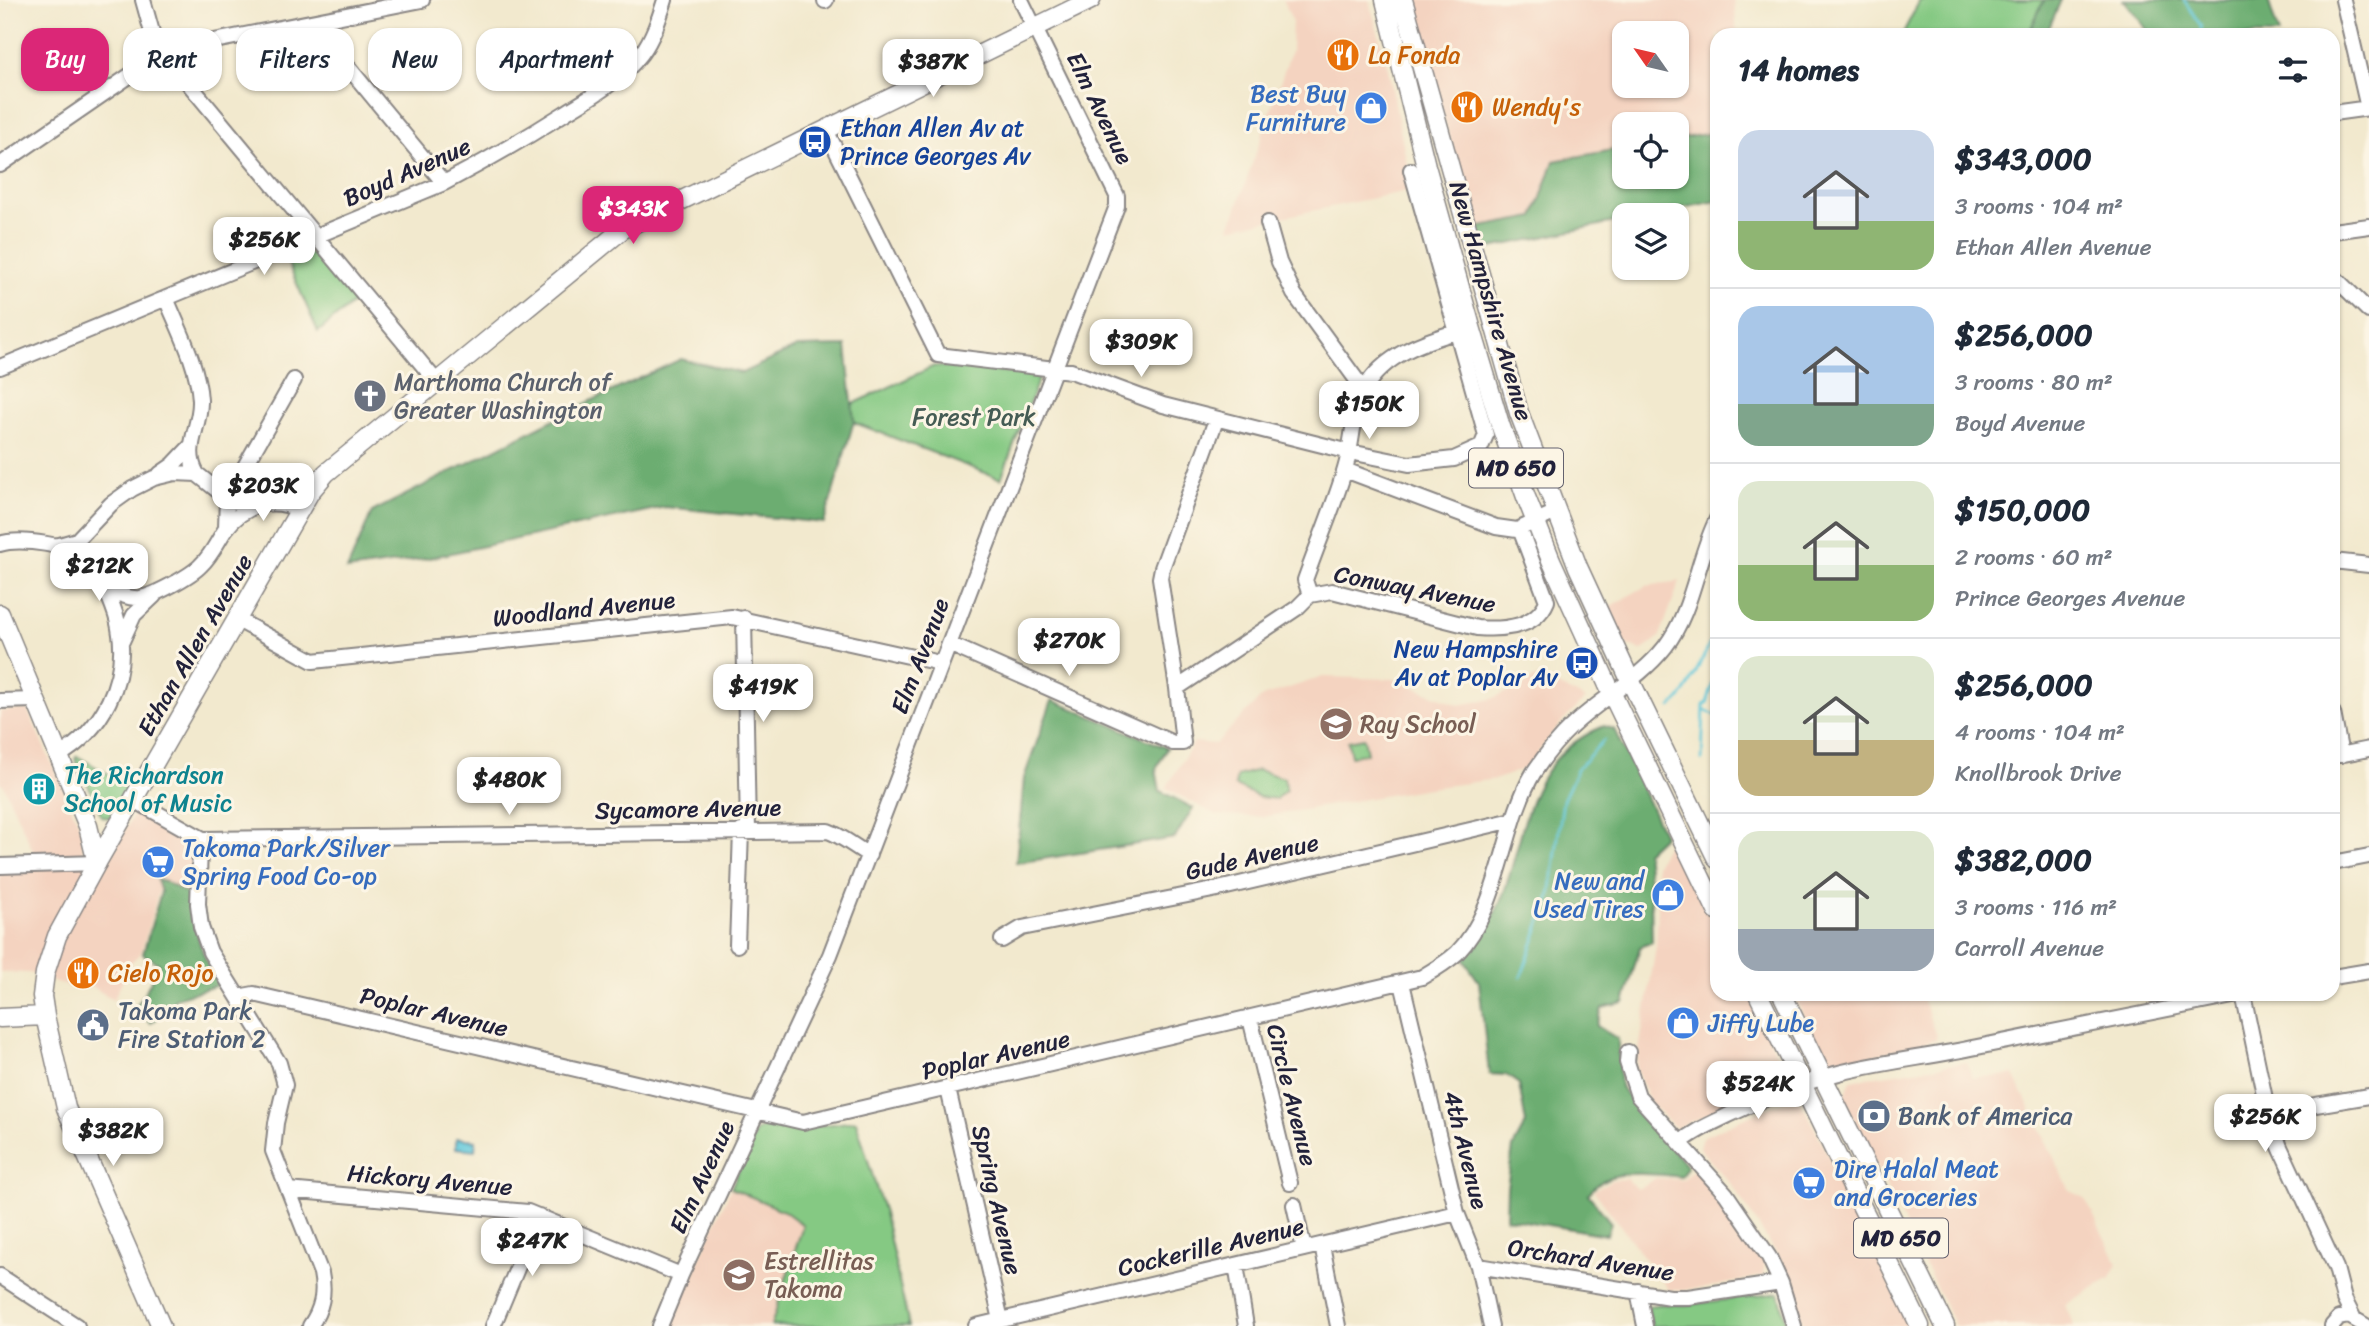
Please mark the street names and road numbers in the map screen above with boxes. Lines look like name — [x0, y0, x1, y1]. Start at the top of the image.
street label: Elm Avenue — [1055, 44, 1146, 172]
street label: Boyd Avenue — [336, 125, 478, 219]
street label: New Hampshire Avenue — [1437, 176, 1545, 426]
road number: MD 650 — [1469, 448, 1563, 488]
street label: Ethan Allen Avenue — [126, 546, 264, 744]
street label: Conway Avenue — [1331, 553, 1499, 625]
street label: Woodland Avenue — [491, 579, 678, 639]
street label: Elm Avenue — [879, 591, 961, 720]
street label: Sycamore Avenue — [594, 786, 782, 832]
street label: Gude Avenue — [1181, 821, 1323, 893]
street label: Poplar Avenue — [356, 975, 512, 1049]
street label: Poplar Avenue — [918, 1018, 1074, 1092]
street label: Circle Avenue — [1254, 1019, 1330, 1171]
street label: 4th Avenue — [1431, 1086, 1501, 1214]
street label: Elm Avenue — [657, 1113, 747, 1241]
street label: Spring Avenue — [959, 1121, 1035, 1279]
street label: Hickory Avenue — [346, 1152, 514, 1208]
street label: Cockerille Avenue — [1114, 1205, 1308, 1289]
road number: MD 650 — [1854, 1218, 1948, 1258]
street label: Orchard Avenue — [1505, 1226, 1677, 1294]

